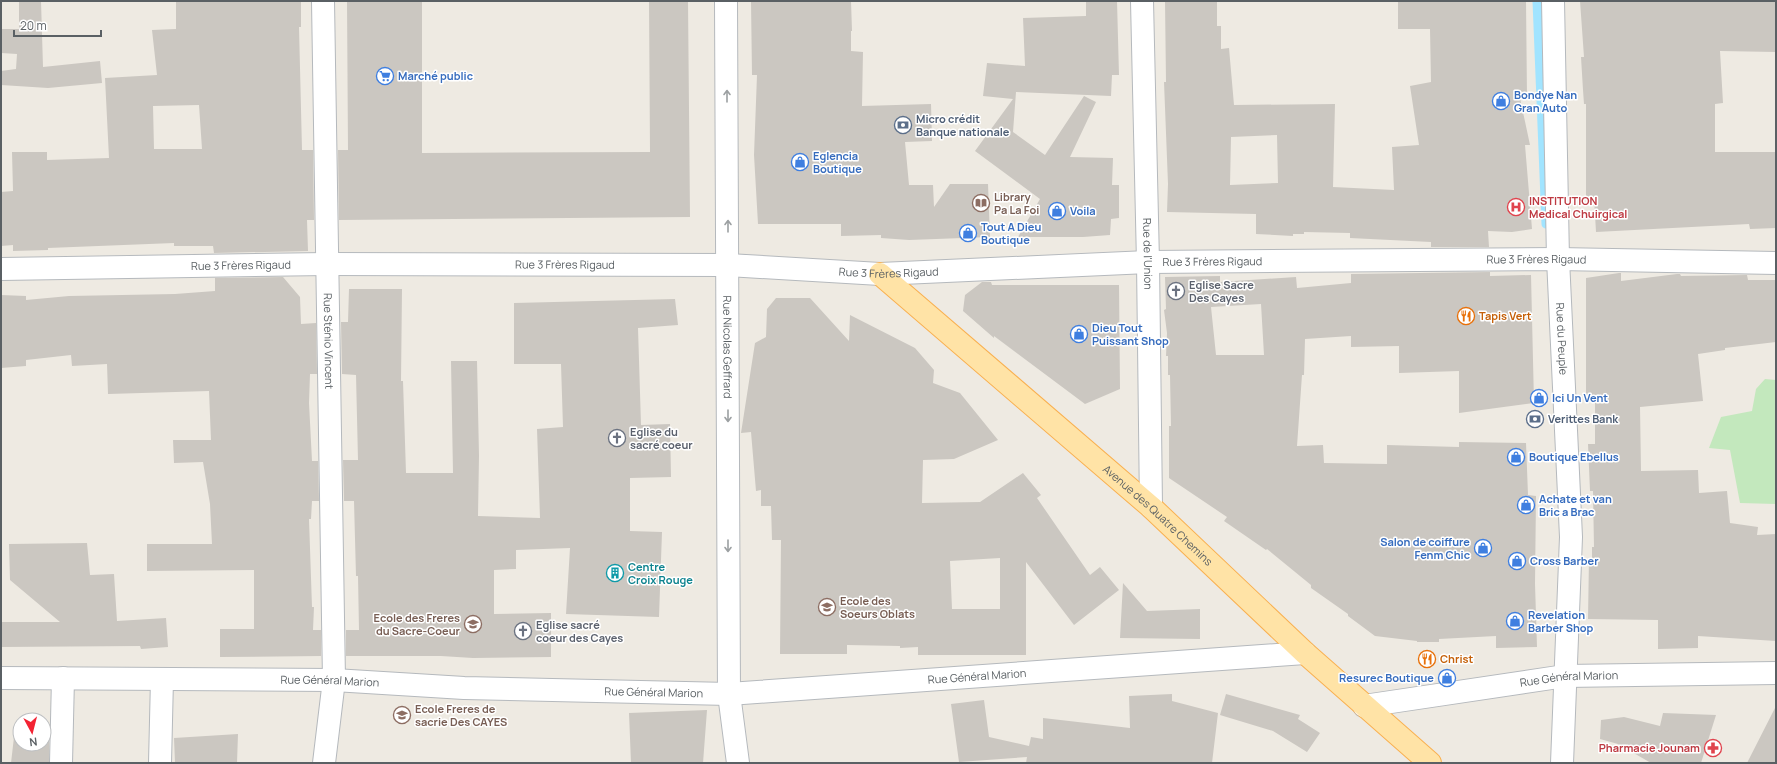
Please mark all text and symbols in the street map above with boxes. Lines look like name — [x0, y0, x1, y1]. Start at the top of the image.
scale bar — [14, 12, 101, 38]
text: 20 m — [20, 17, 47, 34]
supermarket icon: Marché public — [375, 66, 395, 86]
place label: Marché public — [398, 68, 473, 83]
place label: Bondye Nan Gran Auto — [1514, 87, 1577, 115]
one-way arrow — [723, 90, 731, 103]
shop icon: Bondye Nan Gran Auto — [1491, 91, 1511, 111]
place label: Micro crédit Banque nationale — [916, 111, 1010, 139]
bank icon: Micro crédit Banque nationale — [893, 115, 913, 135]
place label: Eglencia Boutique — [813, 148, 862, 176]
shop icon: Eglencia Boutique — [790, 152, 810, 172]
place label: Library Pa La Foi — [994, 189, 1039, 217]
library icon: Library Pa La Foi — [971, 193, 991, 213]
place label: INSTITUTION Medical Chuirgical — [1529, 193, 1627, 221]
hospital icon: INSTITUTION Medical Chuirgical — [1506, 197, 1526, 217]
shop icon: Voila — [1047, 201, 1067, 221]
place label: Voila — [1070, 203, 1096, 218]
street label: Rue de l'Union — [1140, 218, 1156, 290]
place label: Tout A Dieu Boutique — [981, 219, 1041, 247]
one-way arrow — [724, 220, 732, 233]
shop icon: Tout A Dieu Boutique — [958, 223, 978, 243]
street label: Rue 3 Frères Rigaud — [1486, 251, 1587, 267]
street label: Rue 3 Frères Rigaud — [1162, 253, 1262, 269]
street label: Rue 3 Frères Rigaud — [515, 256, 615, 272]
street label: Rue 3 Frères Rigaud — [191, 257, 291, 273]
street label: Rue 3 Frères Rigaud — [838, 263, 939, 281]
place label: Eglise Sacre Des Cayes — [1189, 277, 1254, 305]
church icon: Eglise Sacre Des Cayes — [1166, 281, 1186, 301]
street label: Rue Sténio Vincent — [321, 293, 337, 389]
street label: Rue Nicolas Geffrard — [720, 295, 736, 399]
street label: Rue du Peuple — [1553, 302, 1571, 376]
restaurant icon: Tapis Vert — [1456, 306, 1476, 326]
place label: Tapis Vert — [1479, 308, 1532, 323]
place label: Dieu Tout Puissant Shop — [1092, 320, 1169, 348]
shop icon: Dieu Tout Puissant Shop — [1069, 324, 1089, 344]
shop icon: Ici Un Vent — [1529, 388, 1549, 408]
place label: Ici Un Vent — [1552, 390, 1608, 405]
one-way arrow — [724, 409, 732, 422]
bank icon: Verittes Bank — [1525, 409, 1545, 429]
place label: Verittes Bank — [1548, 411, 1619, 426]
place label: Eglise du sacré coeur — [630, 424, 693, 452]
church icon: Eglise du sacré coeur — [607, 428, 627, 448]
shop icon: Boutique Ebellus — [1506, 447, 1526, 467]
place label: Boutique Ebellus — [1529, 449, 1619, 464]
street label: Avenue des Quatre Chemins — [1100, 461, 1216, 569]
place label: Achate et van Bric a Brac — [1539, 491, 1612, 519]
shop icon: Achate et van Bric a Brac — [1516, 495, 1536, 515]
place label: Salon de coiffure Fenm Chic — [1380, 534, 1470, 562]
shop icon: Salon de coiffure Fenm Chic — [1473, 538, 1493, 558]
one-way arrow — [724, 539, 732, 552]
shop icon: Cross Barber — [1507, 551, 1527, 571]
place label: Cross Barber — [1530, 553, 1599, 568]
place label: Centre Croix Rouge — [628, 559, 693, 587]
building icon: Centre Croix Rouge — [605, 563, 625, 583]
place label: Ecole des Soeurs Oblats — [840, 593, 915, 621]
school or university icon: Ecole des Soeurs Oblats — [817, 597, 837, 617]
place label: Revelation Barber Shop — [1528, 607, 1594, 635]
place label: Ecole des Freres du Sacre-Coeur — [374, 610, 461, 638]
shop icon: Revelation Barber Shop — [1505, 611, 1525, 631]
school or university icon: Ecole des Freres du Sacre-Coeur — [463, 614, 483, 634]
place label: Eglise sacré coeur des Cayes — [536, 617, 623, 645]
church icon: Eglise sacré coeur des Cayes — [513, 621, 533, 641]
restaurant icon: Christ — [1417, 649, 1437, 669]
place label: Christ — [1440, 651, 1473, 666]
street label: Rue Général Marion — [927, 665, 1027, 687]
street label: Rue Général Marion — [1519, 667, 1618, 690]
shop icon: Resurec Boutique — [1437, 668, 1457, 688]
place label: Resurec Boutique — [1339, 670, 1434, 685]
street label: Rue Général Marion — [281, 672, 380, 690]
street label: Rue Général Marion — [604, 683, 703, 700]
place label: Ecole Freres de sacrie Des CAYES — [415, 701, 507, 729]
school or university icon: Ecole Freres de sacrie Des CAYES — [392, 705, 412, 725]
north arrow — [12, 712, 52, 752]
text: N — [28, 734, 38, 750]
pharmacy icon: Pharmacie Jounam — [1703, 738, 1723, 758]
place label: Pharmacie Jounam — [1599, 740, 1700, 755]

